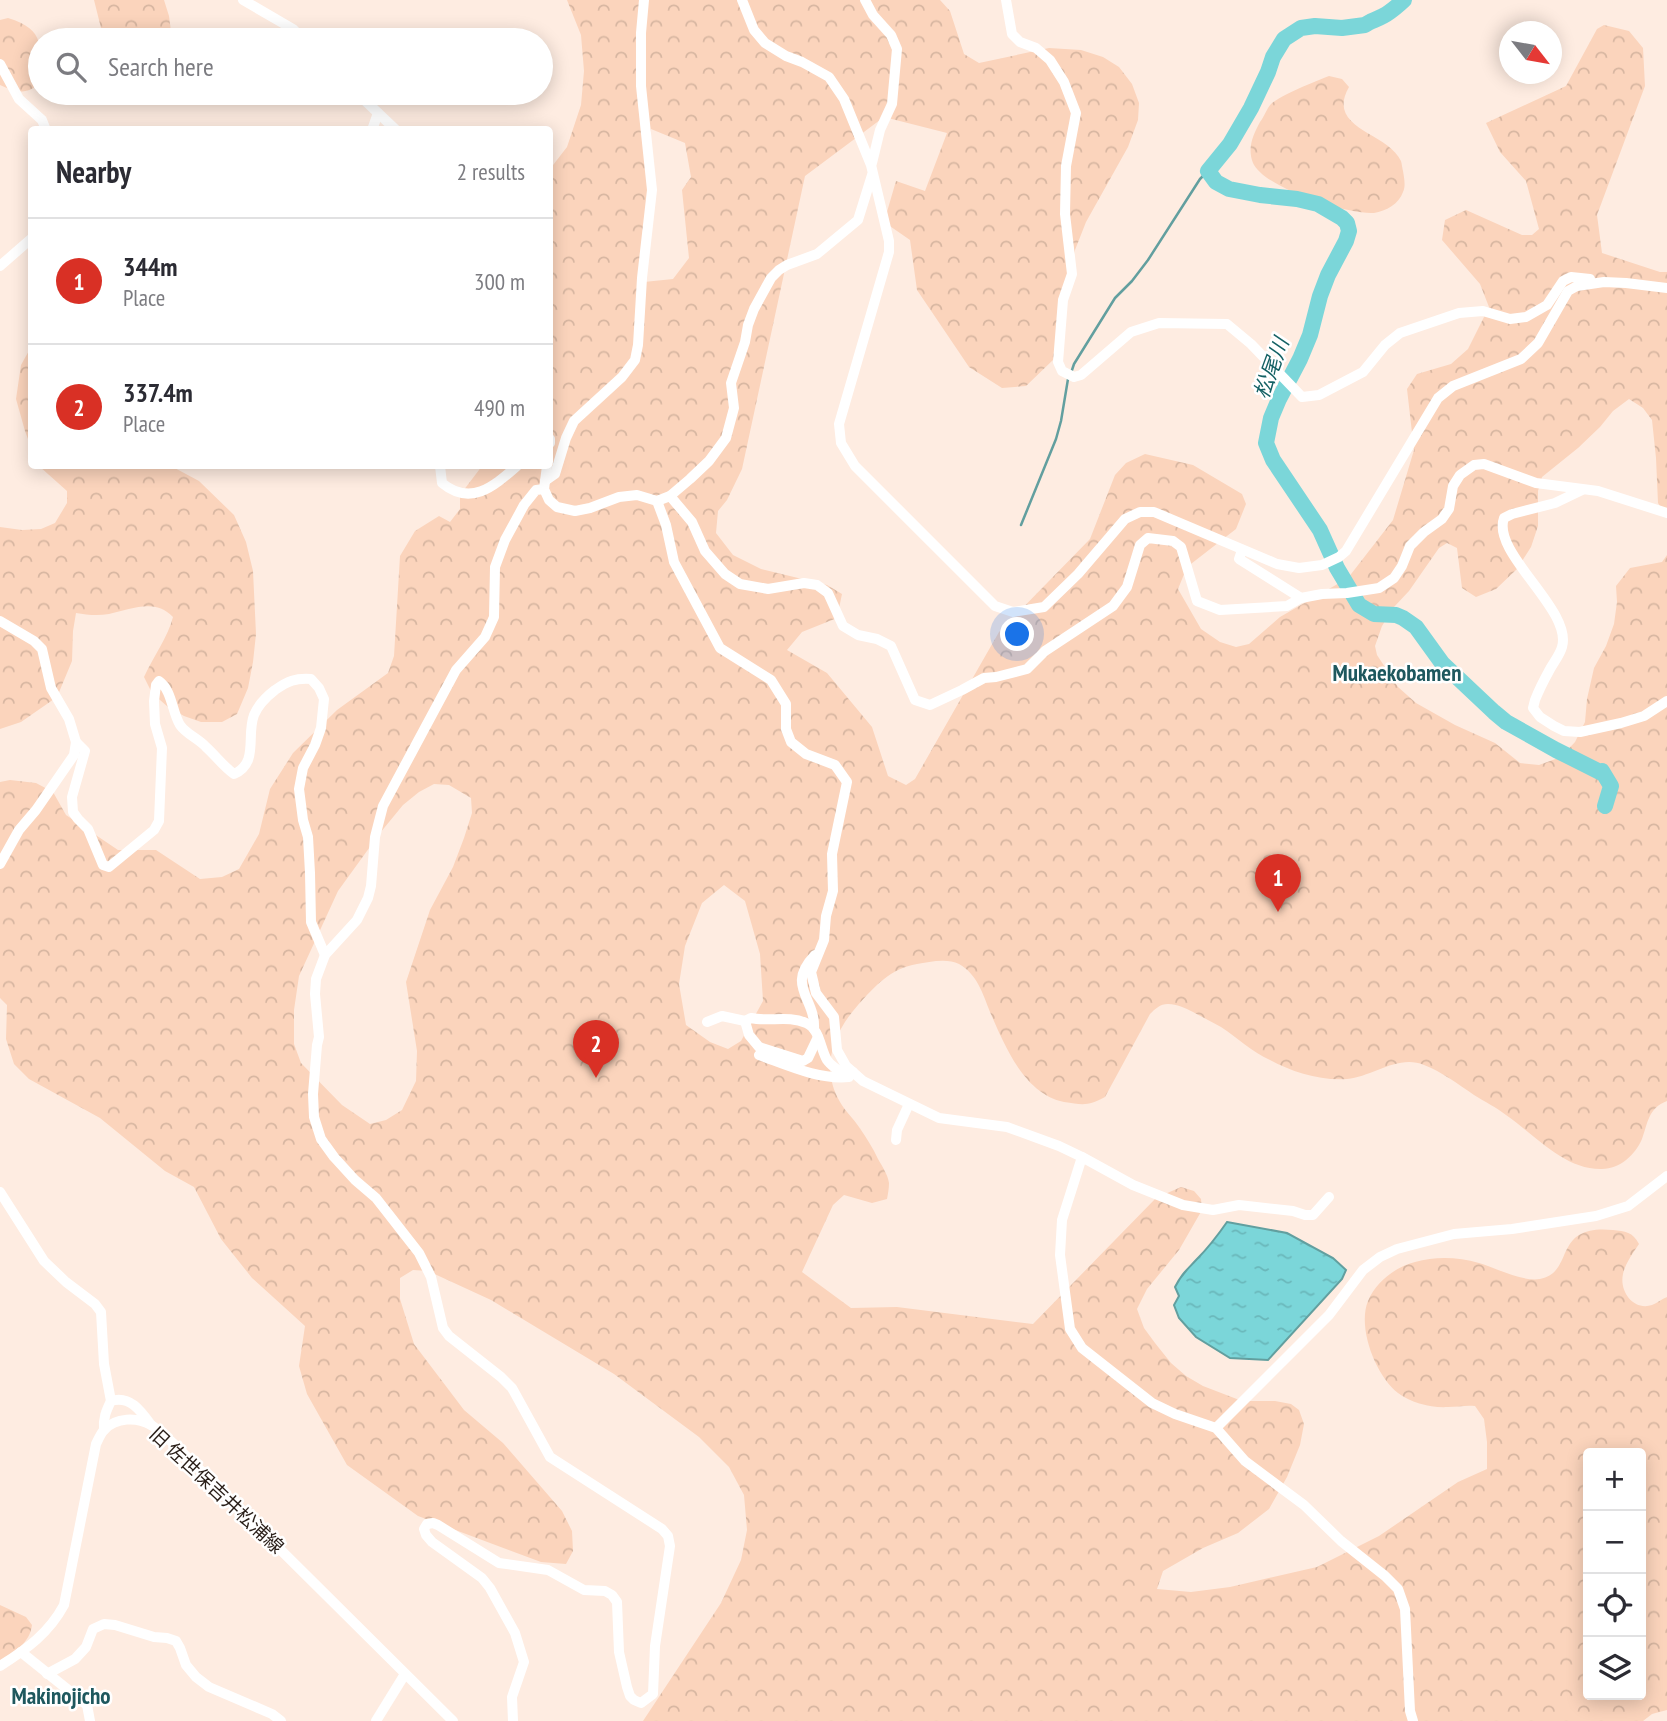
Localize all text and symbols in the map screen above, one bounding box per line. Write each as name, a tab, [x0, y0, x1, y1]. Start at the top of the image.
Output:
north arrow	[1499, 21, 1562, 84]
search box	[28, 28, 553, 105]
icon: search	[52, 48, 90, 86]
text: Search here	[108, 50, 214, 83]
text: Nearby	[56, 152, 131, 191]
text: 2 results	[457, 157, 525, 186]
text: 344m	[123, 250, 178, 283]
text: 1	[74, 267, 85, 296]
text: 300 m	[474, 267, 525, 296]
text: Place	[123, 283, 165, 312]
water label: 松尾川	[1248, 332, 1295, 402]
text: 337.4m	[123, 376, 193, 409]
text: 2	[74, 393, 85, 422]
text: 490 m	[474, 393, 525, 422]
text: Place	[123, 409, 165, 438]
your location	[1000, 617, 1034, 651]
district label: Mukaekobamen	[1333, 658, 1461, 687]
pin: 1	[1255, 854, 1301, 912]
pin: 2	[573, 1020, 619, 1078]
street label: 旧 佐世保吉井松浦線	[145, 1422, 289, 1558]
map controls	[1583, 1448, 1646, 1700]
button: +	[1583, 1448, 1646, 1511]
button: −	[1583, 1511, 1646, 1574]
button: locate	[1583, 1574, 1646, 1637]
button: layers	[1583, 1637, 1646, 1700]
district label: Makinojicho	[12, 1681, 110, 1710]

